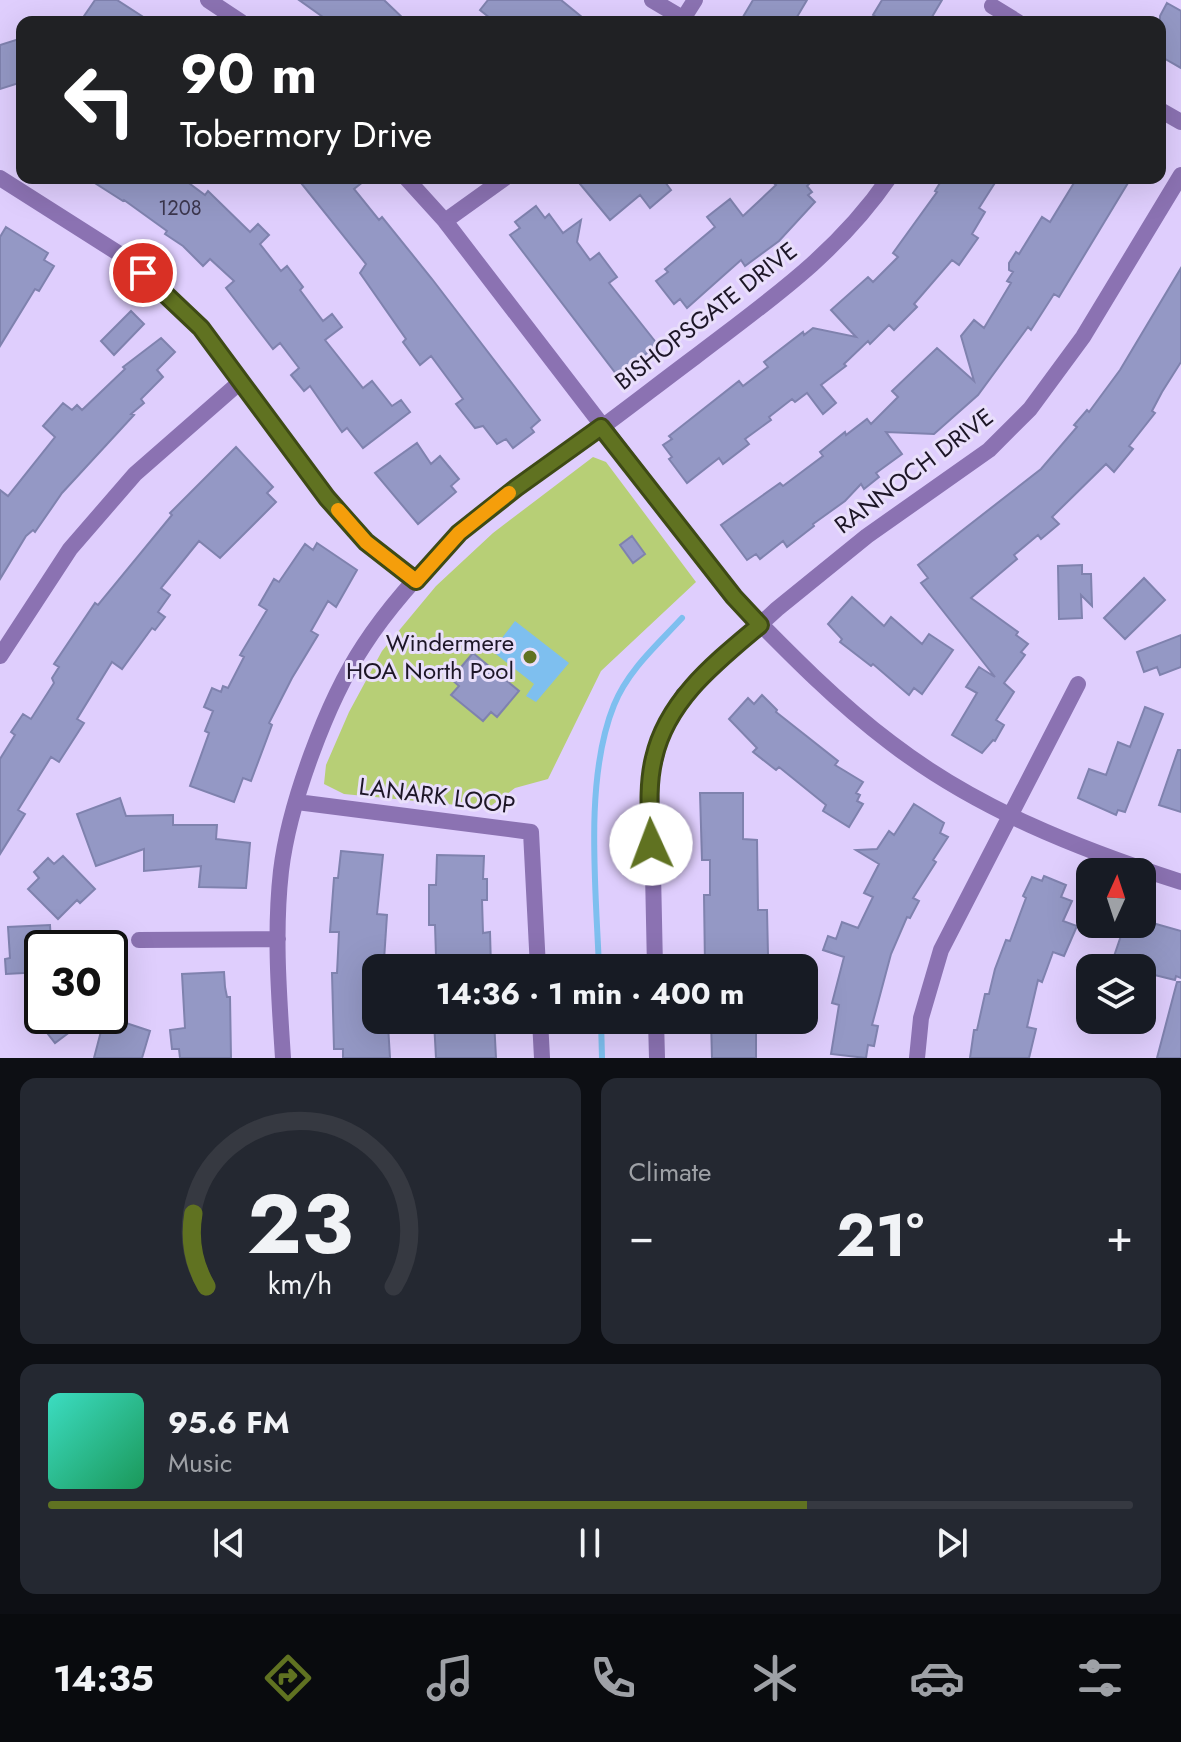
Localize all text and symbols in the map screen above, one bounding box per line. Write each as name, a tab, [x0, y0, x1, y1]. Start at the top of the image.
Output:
text: 90 m	[180, 33, 317, 114]
icon: left	[48, 48, 152, 152]
text: Tobermory Drive	[180, 108, 432, 160]
house number: 1208	[158, 194, 202, 223]
street label: BISHOPSGATE DRIVE	[607, 233, 804, 398]
pin	[109, 239, 177, 307]
icon: arrive	[121, 251, 165, 295]
street label: RANNOCH DRIVE	[827, 399, 1000, 542]
place label: Windermere HOA North Pool	[346, 625, 514, 688]
marker: Windermere HOA North Pool	[521, 648, 539, 666]
street label: LANARK LOOP	[357, 769, 517, 822]
position arrow	[609, 802, 693, 886]
north arrow	[1076, 858, 1156, 938]
map controls	[1076, 858, 1156, 1034]
speed limit sign: 30	[24, 930, 128, 1034]
button: layers	[1076, 954, 1156, 1034]
text: 14:36 · 1 min · 400 m	[436, 972, 744, 1015]
text: Climate	[629, 1153, 711, 1191]
text: 23	[247, 1164, 353, 1284]
text: 21°	[836, 1192, 924, 1279]
text: −	[629, 1204, 654, 1268]
text: +	[1106, 1204, 1133, 1268]
text: km/h	[268, 1263, 333, 1305]
text: 95.6 FM	[168, 1401, 289, 1444]
text: Music	[168, 1444, 232, 1482]
icon: previous	[207, 1521, 251, 1565]
icon: pause	[568, 1521, 612, 1565]
icon: next	[930, 1521, 974, 1565]
icon: directions	[260, 1650, 316, 1706]
icon: music	[422, 1650, 478, 1706]
icon: phone	[585, 1650, 641, 1706]
icon: climate	[747, 1650, 803, 1706]
icon: car	[909, 1650, 965, 1706]
icon: filters	[1072, 1650, 1128, 1706]
text: 14:35	[53, 1652, 154, 1704]

